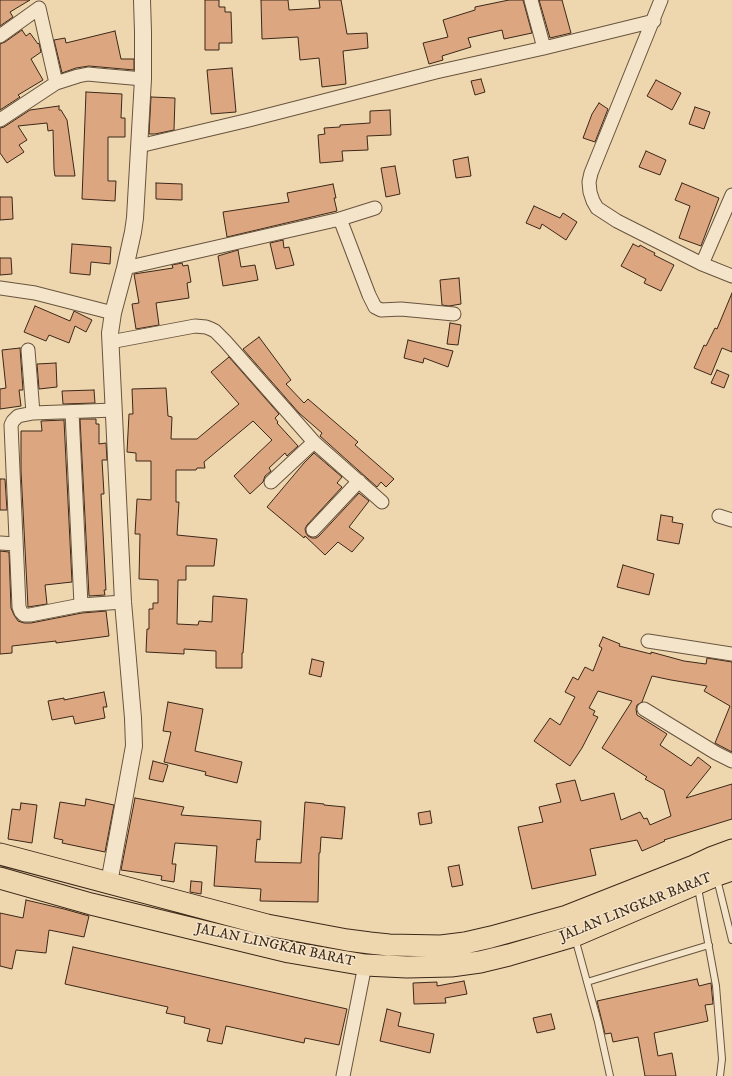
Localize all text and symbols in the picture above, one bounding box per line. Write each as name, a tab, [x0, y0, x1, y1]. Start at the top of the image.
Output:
street label: JALAN LINGKAR BARAT	[558, 870, 714, 946]
street label: JALAN LINGKAR BARAT	[194, 921, 356, 971]

